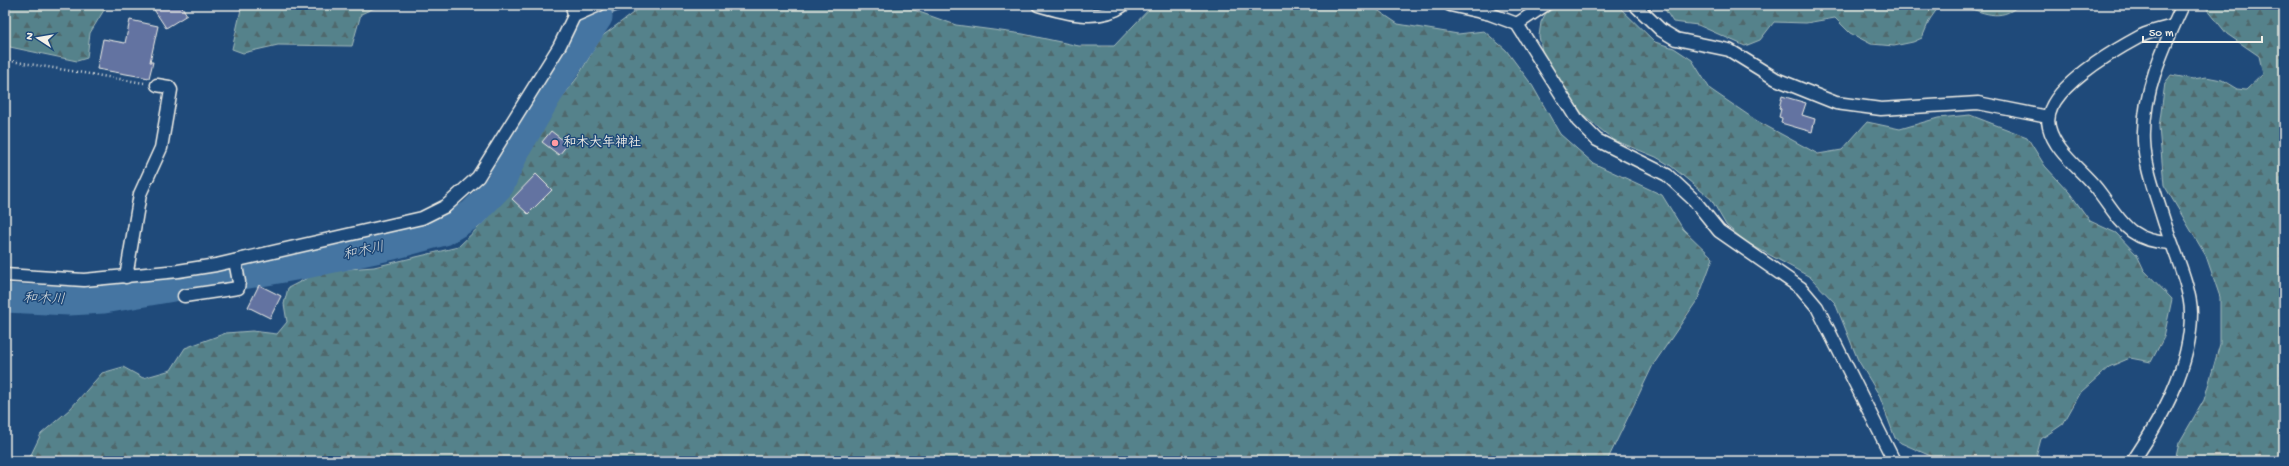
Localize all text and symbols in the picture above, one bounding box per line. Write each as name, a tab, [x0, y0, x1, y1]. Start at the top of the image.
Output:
north arrow	[18, 18, 58, 58]
scale bar	[2143, 18, 2262, 44]
text: 50 m	[2149, 27, 2174, 41]
text: N	[24, 32, 37, 41]
place label: 和木大年神社	[563, 135, 641, 151]
marker: 和木大年神社	[550, 138, 560, 148]
water label: 和木川	[341, 238, 386, 265]
water label: 和木川	[23, 290, 65, 309]

